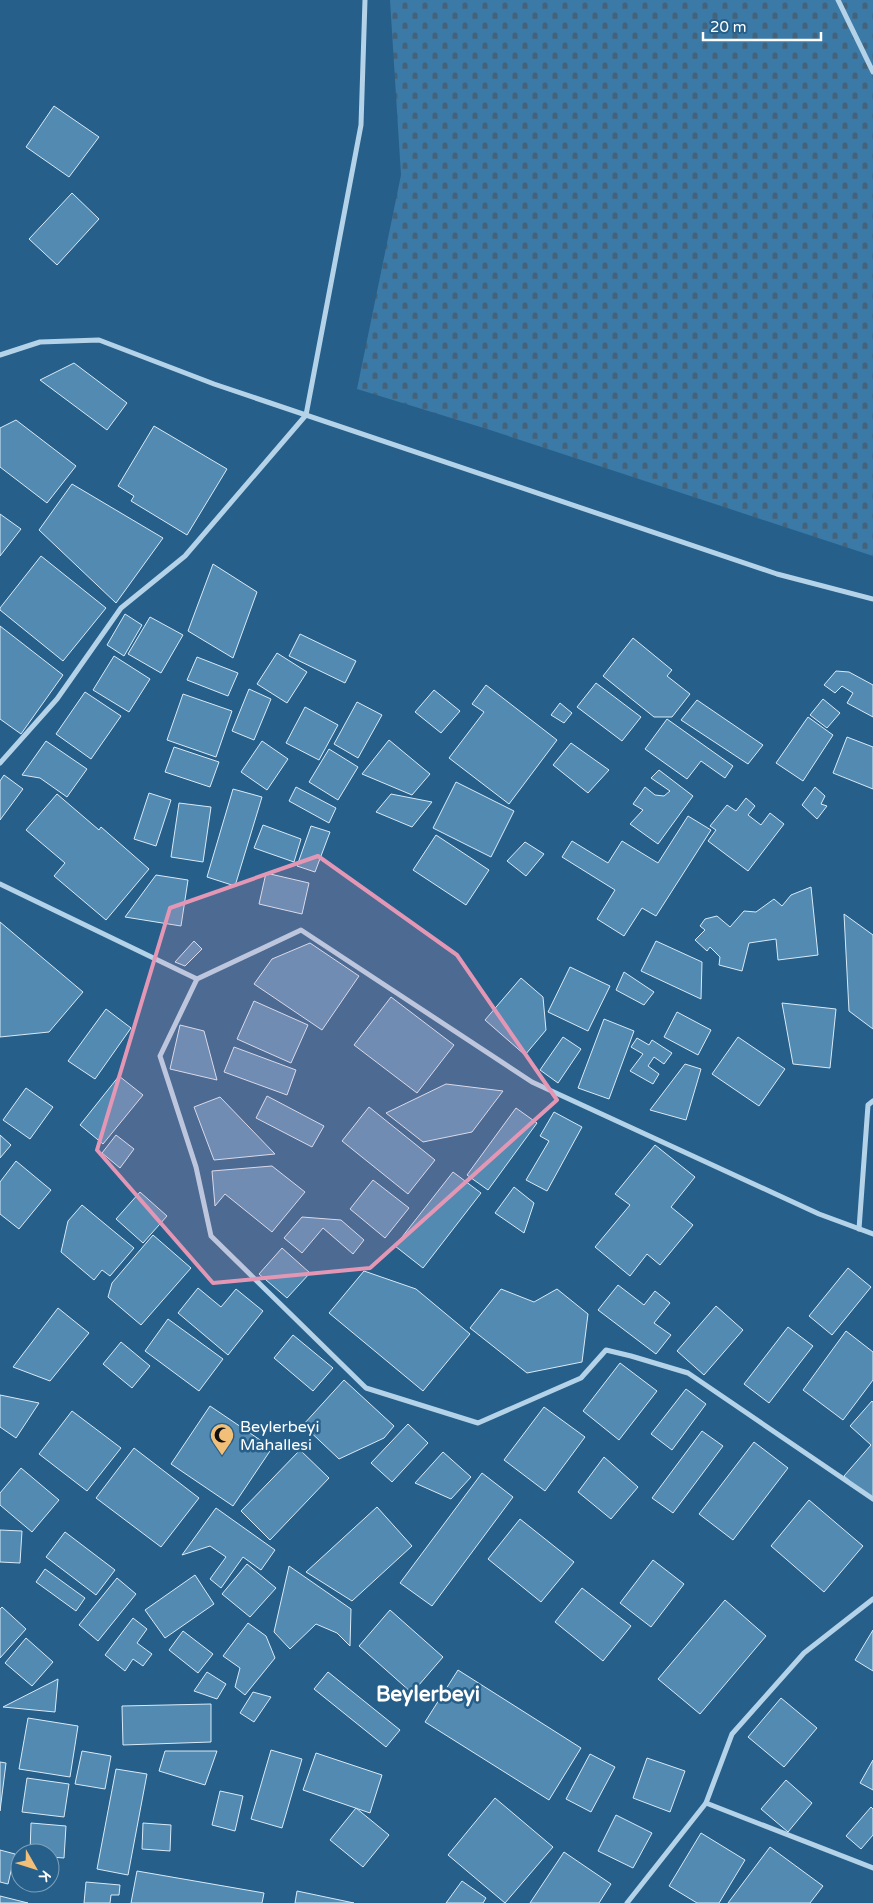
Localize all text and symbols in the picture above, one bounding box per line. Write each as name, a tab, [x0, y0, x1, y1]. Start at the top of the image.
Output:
scale bar	[703, 10, 820, 42]
text: 20 m	[710, 18, 747, 36]
place label: Beylerbeyi Mahallesi	[240, 1417, 319, 1455]
mosque icon: Beylerbeyi Mahallesi	[209, 1422, 235, 1456]
district label: Beylerbeyi	[376, 1682, 480, 1707]
north arrow	[10, 1843, 60, 1893]
text: K	[35, 1867, 54, 1885]

